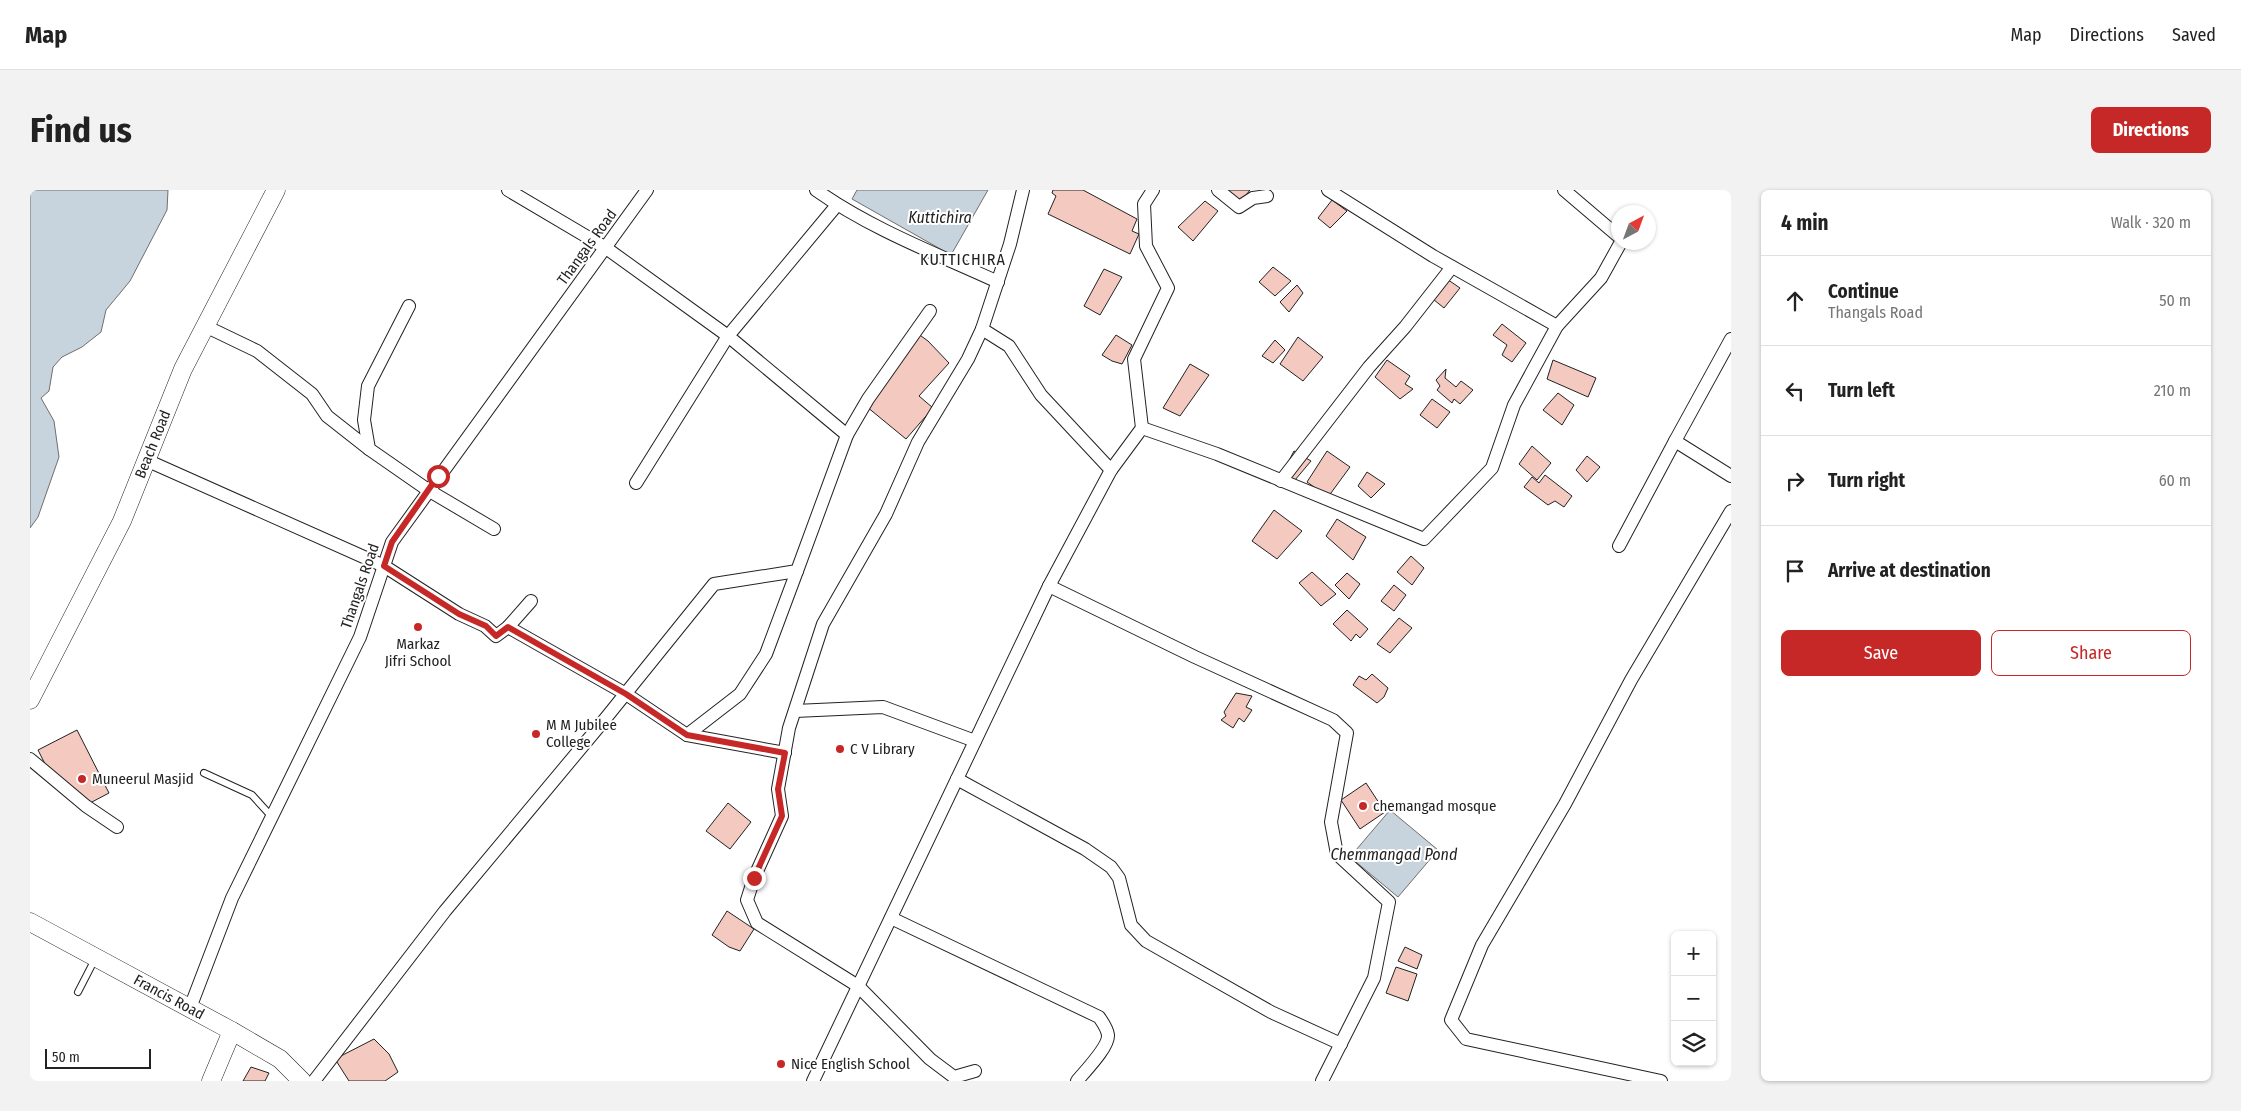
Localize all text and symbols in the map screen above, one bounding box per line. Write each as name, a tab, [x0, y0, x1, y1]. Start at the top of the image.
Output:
text: Map	[25, 21, 67, 49]
text: Map	[2010, 24, 2042, 46]
text: Directions	[2070, 24, 2144, 46]
text: Saved	[2172, 24, 2216, 46]
button: Directions	[2091, 107, 2211, 153]
text: Find us	[30, 109, 132, 151]
north arrow	[1611, 205, 1656, 250]
street label: Thangals Road	[554, 206, 620, 288]
water label: Kuttichira	[908, 208, 972, 227]
text: 4 min	[1781, 210, 1829, 236]
text: Walk · 320 m	[2111, 213, 2191, 232]
district label: KUTTICHIRA	[920, 250, 1006, 269]
text: Continue	[1828, 280, 1899, 303]
icon: ahead	[1781, 287, 1809, 315]
text: 50 m	[2159, 291, 2191, 310]
text: Thangals Road	[1828, 303, 1923, 322]
icon: left	[1781, 377, 1809, 405]
text: Turn left	[1828, 379, 1895, 402]
text: 210 m	[2154, 381, 2191, 400]
street label: Beach Road	[131, 408, 175, 481]
route start	[427, 465, 450, 488]
icon: right	[1781, 467, 1809, 495]
text: Turn right	[1828, 469, 1905, 492]
text: 60 m	[2159, 471, 2191, 490]
street label: Thangals Road	[337, 541, 383, 631]
icon: arrive	[1781, 557, 1809, 585]
text: Arrive at destination	[1828, 559, 1991, 582]
marker: Markaz Jifri School	[412, 621, 424, 633]
button: Save	[1781, 630, 1981, 676]
button: Share	[1991, 630, 2191, 676]
place label: Markaz Jifri School	[385, 635, 451, 670]
place label: M M Jubilee College	[546, 716, 617, 751]
marker: M M Jubilee College	[530, 728, 542, 740]
place label: C V Library	[850, 740, 915, 758]
marker: C V Library	[834, 743, 846, 755]
place label: Muneerul Masjid	[92, 770, 194, 788]
marker: Muneerul Masjid	[76, 773, 88, 785]
place label: chemangad mosque	[1373, 797, 1496, 815]
marker: chemangad mosque	[1357, 800, 1369, 812]
water label: Chemmangad Pond	[1331, 845, 1458, 864]
route end	[743, 867, 766, 890]
map controls	[1671, 931, 1716, 1066]
button: +	[1671, 931, 1716, 976]
street label: Francis Road	[131, 971, 207, 1023]
button: −	[1671, 976, 1716, 1021]
button: layers	[1671, 1021, 1716, 1066]
scale bar	[45, 1046, 151, 1069]
text: 50 m	[52, 1049, 80, 1066]
place label: Nice English School	[791, 1055, 910, 1073]
marker: Nice English School	[775, 1058, 787, 1070]

